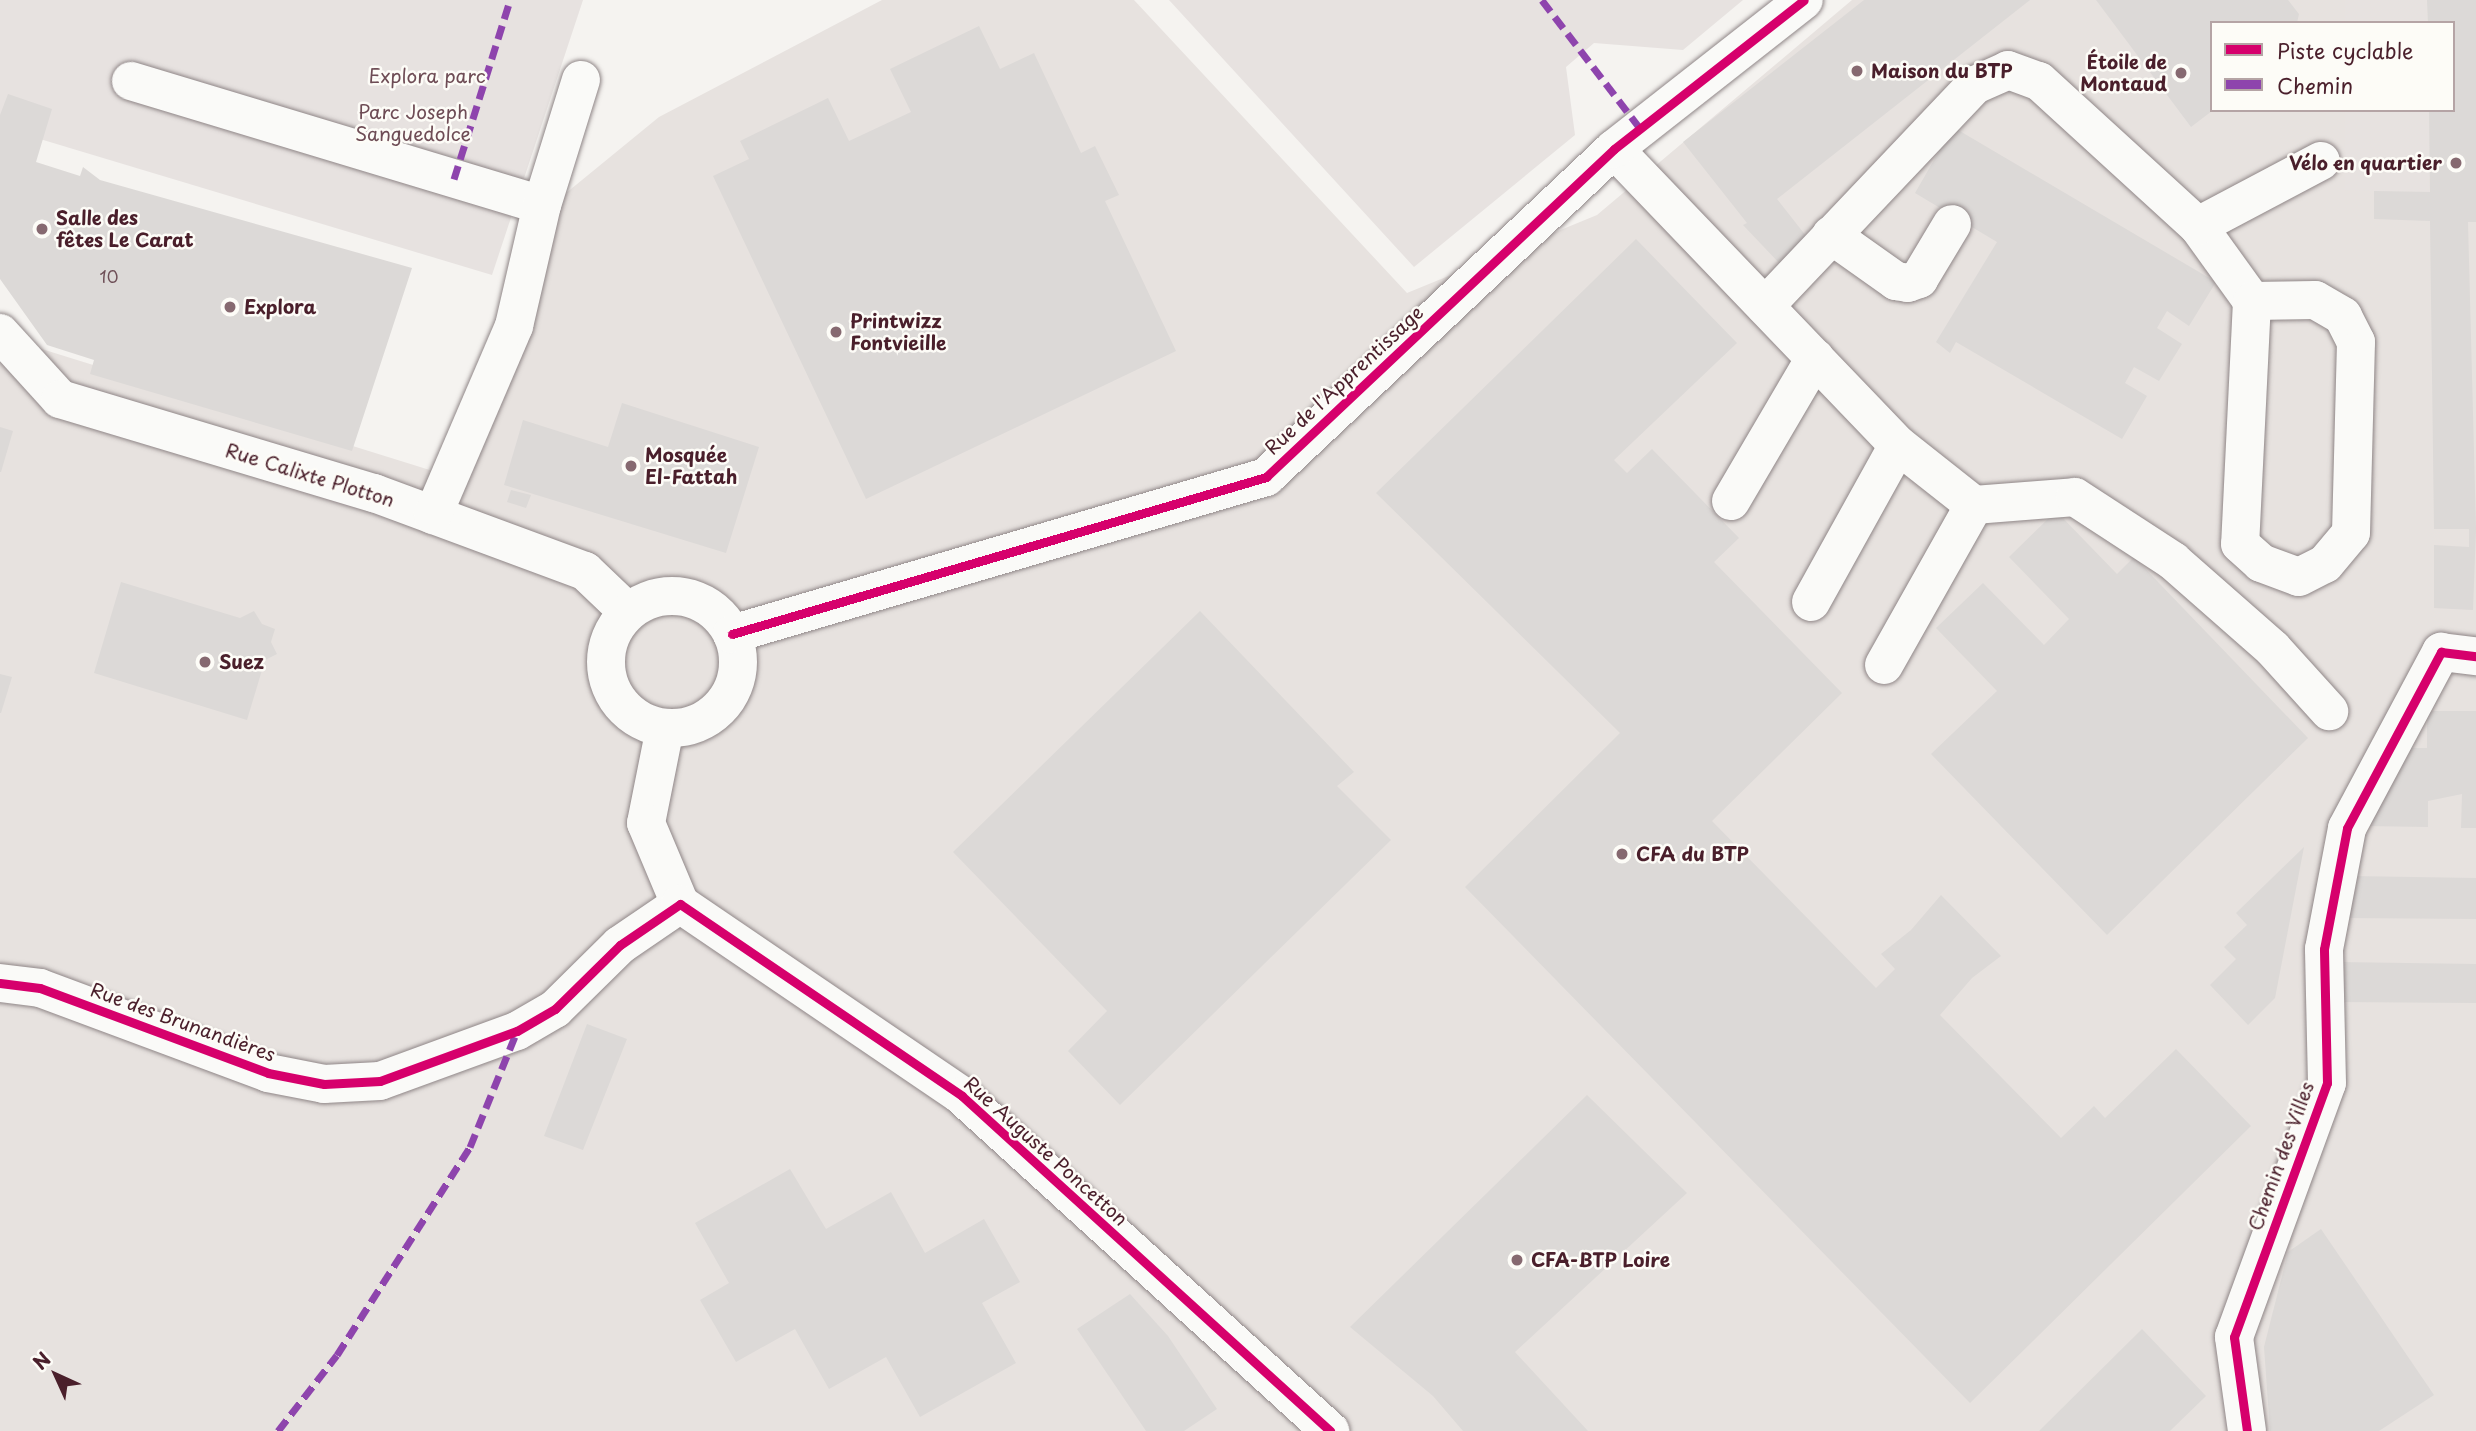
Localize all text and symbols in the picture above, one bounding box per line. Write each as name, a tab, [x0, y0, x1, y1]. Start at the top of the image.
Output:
legend	[2210, 21, 2455, 112]
text: Piste cyclable	[2277, 34, 2413, 66]
place label: Étoile de Montaud	[2080, 51, 2167, 95]
place label: Maison du BTP	[1871, 60, 2012, 82]
marker: Maison du BTP	[1849, 63, 1865, 79]
park label: Explora parc	[369, 65, 485, 87]
marker: Étoile de Montaud	[2173, 65, 2189, 81]
text: Chemin	[2277, 69, 2353, 101]
park label: Parc Joseph Sanguedolce	[355, 101, 471, 145]
place label: Vélo en quartier	[2287, 152, 2442, 174]
marker: Vélo en quartier	[2448, 155, 2464, 171]
place label: Salle des fêtes Le Carat	[56, 207, 195, 251]
marker: Salle des fêtes Le Carat	[34, 221, 50, 237]
house number: 10	[100, 266, 118, 286]
place label: Explora	[244, 296, 316, 318]
marker: Explora	[222, 299, 238, 315]
street label: Rue de l'Apprentissage	[1259, 300, 1429, 460]
place label: Printwizz Fontvieille	[850, 310, 946, 354]
marker: Printwizz Fontvieille	[828, 324, 844, 340]
street label: Rue Calixte Plotton	[222, 438, 398, 512]
place label: Mosquée El-Fattah	[645, 444, 737, 488]
marker: Mosquée El-Fattah	[623, 458, 639, 474]
place label: Suez	[219, 651, 264, 673]
marker: Suez	[197, 654, 213, 670]
place label: CFA du BTP	[1636, 843, 1748, 865]
marker: CFA du BTP	[1614, 846, 1630, 862]
street label: Rue des Brunandières	[85, 977, 281, 1067]
street label: Rue Auguste Poncetton	[960, 1072, 1132, 1230]
street label: Chemin des Villes	[2243, 1078, 2319, 1234]
place label: CFA-BTP Loire	[1531, 1249, 1669, 1271]
marker: CFA-BTP Loire	[1509, 1252, 1525, 1268]
north arrow	[21, 1340, 91, 1410]
text: N	[26, 1345, 56, 1375]

